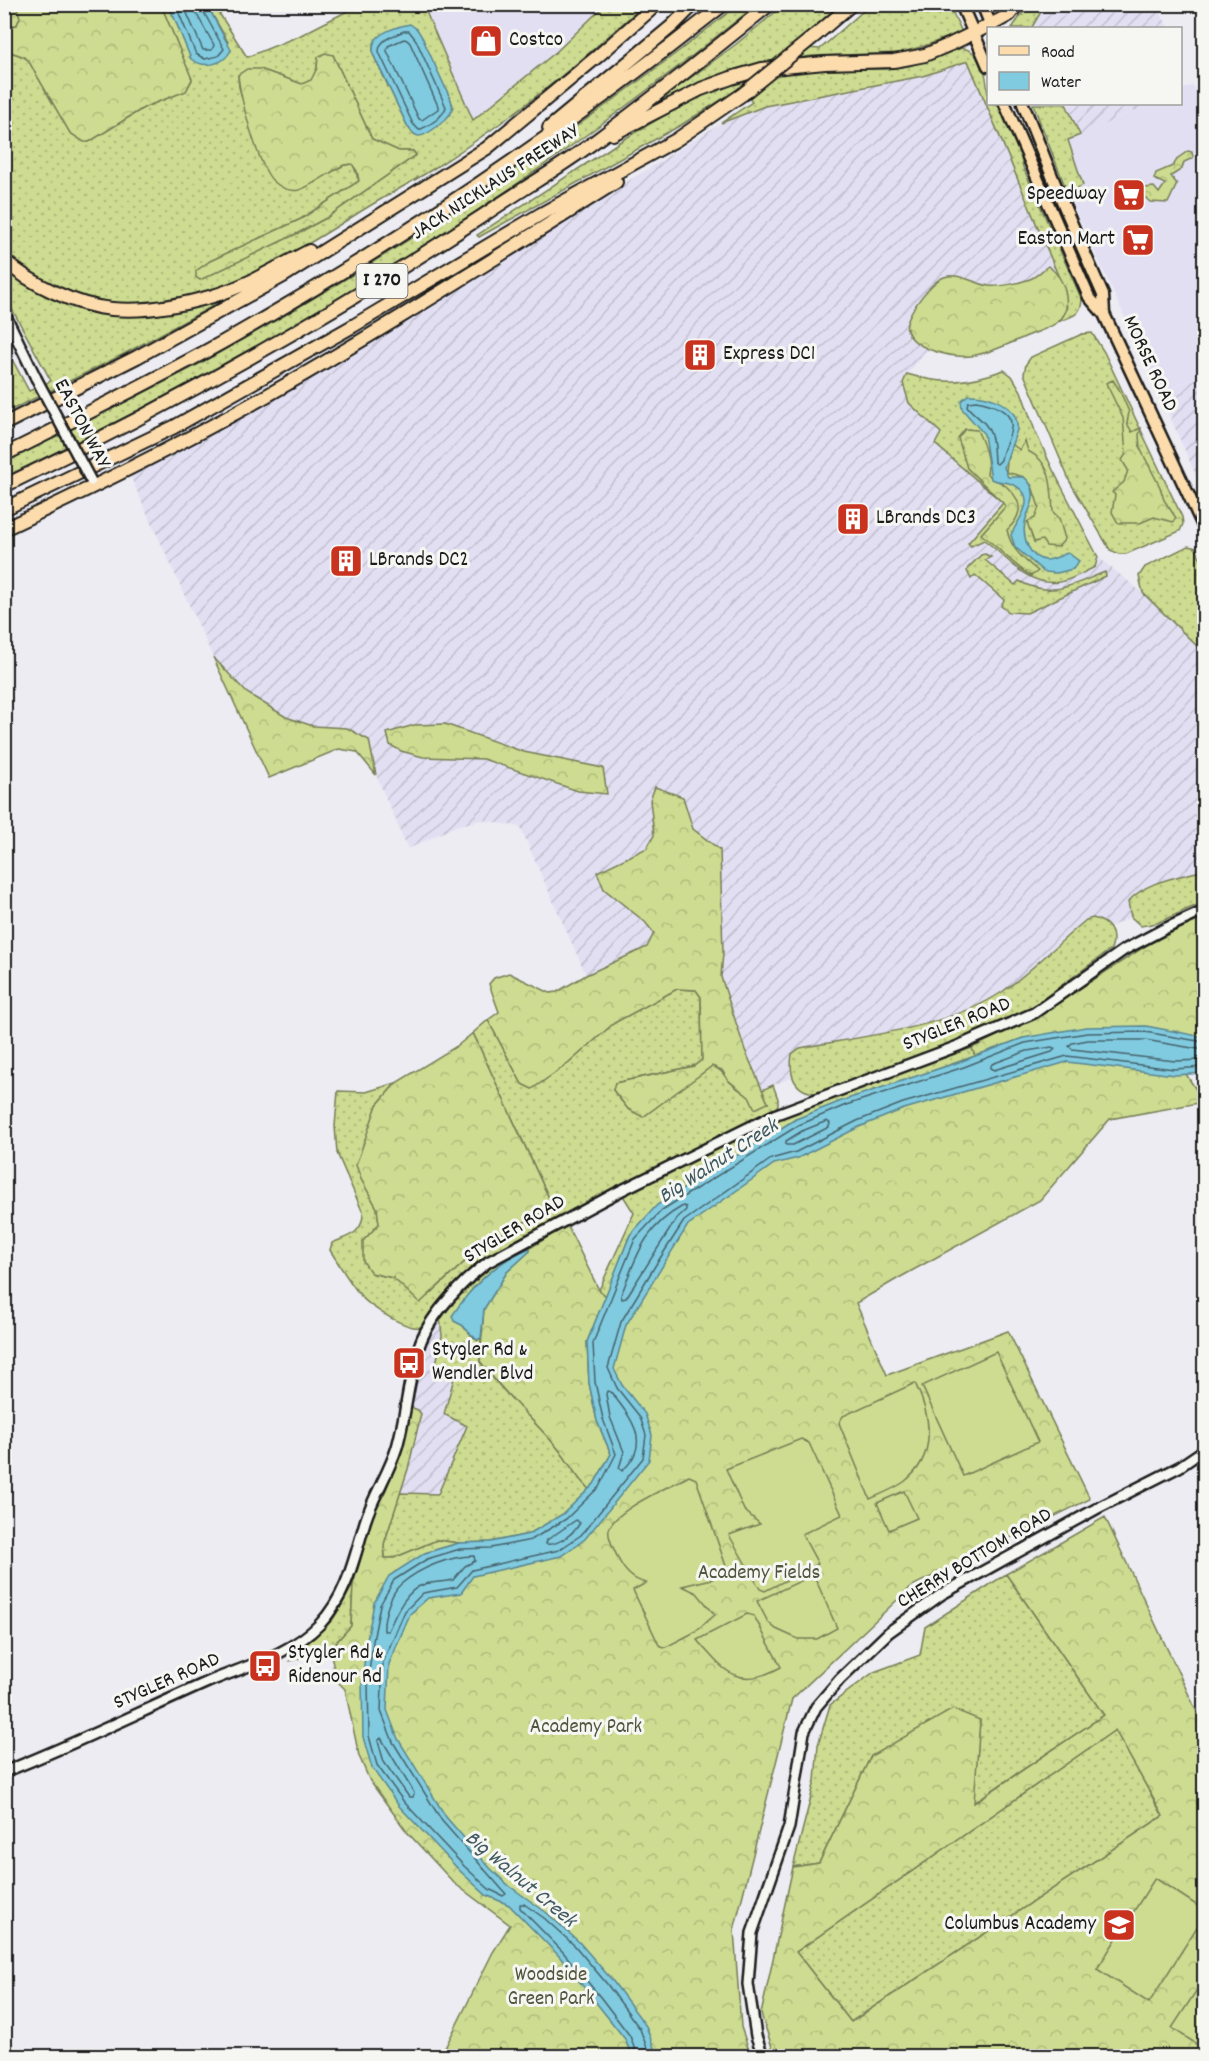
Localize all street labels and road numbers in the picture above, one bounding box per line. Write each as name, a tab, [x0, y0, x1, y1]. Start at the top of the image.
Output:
street label: JACK NICKLAUS FREEWAY	[406, 117, 587, 249]
road number: I 270	[356, 264, 407, 298]
street label: MORSE ROAD	[1114, 311, 1184, 417]
street label: EASTON WAY	[45, 374, 118, 475]
street label: STYGLER ROAD	[899, 990, 1015, 1060]
street label: STYGLER ROAD	[459, 1188, 572, 1272]
street label: CHERRY BOTTOM ROAD	[892, 1501, 1058, 1617]
street label: STYGLER ROAD	[109, 1645, 225, 1719]

